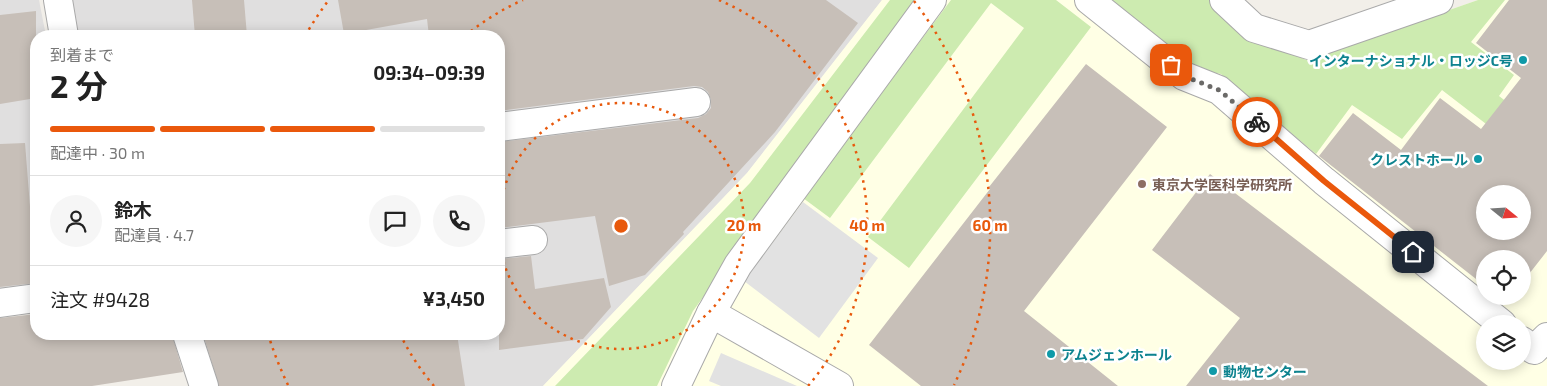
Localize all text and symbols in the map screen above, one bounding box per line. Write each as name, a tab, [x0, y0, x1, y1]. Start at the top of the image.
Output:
pin	[1150, 44, 1192, 86]
text: 到着まで	[50, 45, 114, 64]
icon: bag	[1157, 51, 1185, 79]
place label: インターナショナル・ロッジC号	[1309, 52, 1513, 69]
marker: インターナショナル・ロッジC号	[1517, 54, 1529, 66]
text: 09:34–09:39	[373, 61, 485, 84]
text: 2 分	[50, 66, 108, 104]
courier	[1232, 97, 1282, 147]
icon: bike	[1243, 108, 1271, 136]
text: 配達中 · 30 m	[50, 143, 145, 162]
place label: クレストホール	[1370, 151, 1468, 168]
marker: クレストホール	[1472, 153, 1484, 165]
place label: 東京大学医科学研究所	[1152, 176, 1292, 193]
marker: 東京大学医科学研究所	[1136, 178, 1148, 190]
north arrow	[1476, 185, 1531, 240]
map controls	[1476, 185, 1531, 370]
button: person	[50, 195, 102, 247]
button: chat	[369, 195, 421, 247]
button: phone	[433, 195, 485, 247]
text: 鈴木	[114, 198, 152, 221]
text: 20 m	[727, 216, 761, 234]
text: 40 m	[849, 216, 885, 234]
text: 60 m	[973, 216, 1007, 234]
centre of rings	[612, 217, 630, 235]
text: 配達員 · 4.7	[114, 225, 194, 244]
pin	[1392, 231, 1434, 273]
icon: home	[1399, 238, 1427, 266]
button: locate	[1476, 250, 1531, 305]
text: ¥3,450	[423, 287, 485, 310]
text: 注文 #9428	[50, 288, 150, 311]
button: layers	[1476, 315, 1531, 370]
place label: アムジェンホール	[1061, 346, 1172, 363]
marker: アムジェンホール	[1045, 348, 1057, 360]
place label: 動物センター	[1223, 363, 1307, 380]
marker: 動物センター	[1207, 365, 1219, 377]

